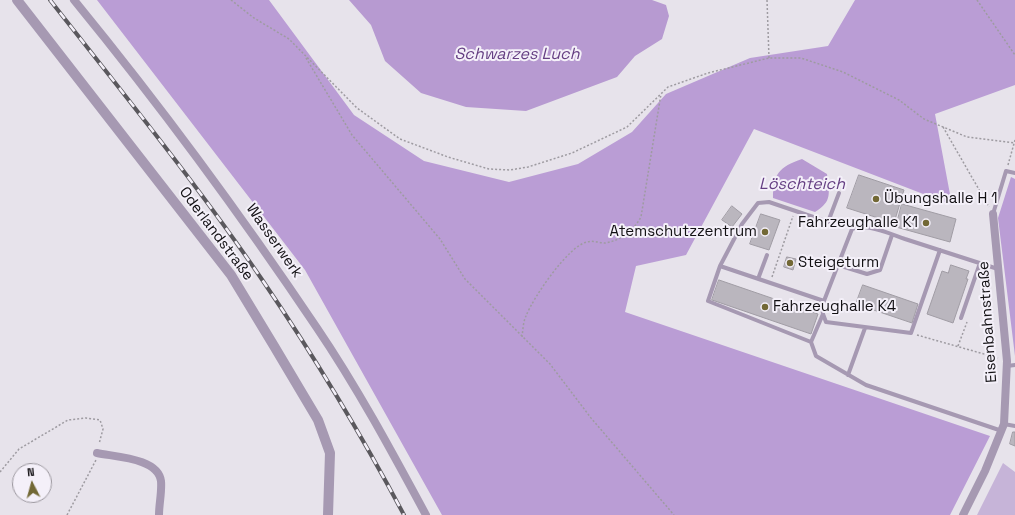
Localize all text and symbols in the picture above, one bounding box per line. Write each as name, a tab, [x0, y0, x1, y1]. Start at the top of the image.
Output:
water label: Schwarzes Luch	[455, 45, 579, 65]
water label: Löschteich	[759, 175, 845, 195]
street label: Oderlandstraße	[175, 184, 257, 284]
place label: Übungshalle H 1	[884, 190, 997, 208]
marker: Übungshalle H 1	[871, 194, 881, 204]
street label: Wasserwerk	[242, 200, 306, 282]
place label: Fahrzeughalle K1	[798, 214, 918, 232]
marker: Fahrzeughalle K1	[921, 218, 931, 228]
place label: Atemschutzzentrum	[610, 223, 757, 241]
marker: Atemschutzzentrum	[760, 227, 770, 237]
place label: Steigeturm	[798, 254, 879, 272]
marker: Steigeturm	[785, 258, 795, 268]
street label: Eisenbahnstraße	[975, 261, 1001, 383]
place label: Fahrzeughalle K4	[773, 298, 896, 316]
marker: Fahrzeughalle K4	[760, 302, 770, 312]
north arrow	[12, 463, 52, 503]
text: N	[26, 465, 35, 479]

